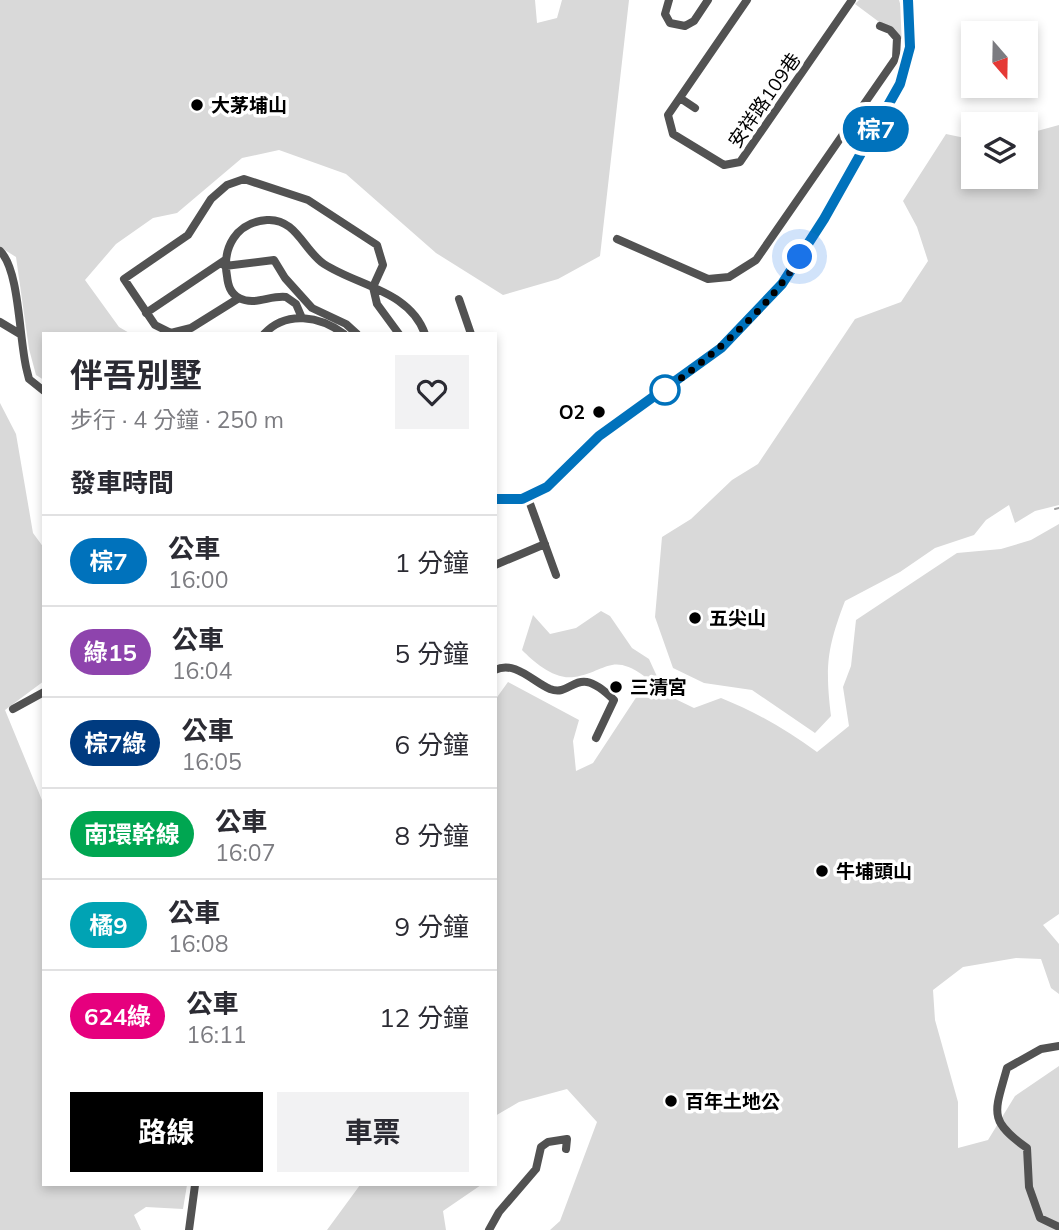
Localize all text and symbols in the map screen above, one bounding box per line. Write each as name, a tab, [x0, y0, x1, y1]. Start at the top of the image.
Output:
north arrow	[961, 21, 1038, 98]
map controls	[961, 21, 1038, 189]
street label: 安祥路109巷	[723, 48, 805, 152]
place label: 大茅埔山	[211, 93, 287, 117]
marker: 大茅埔山	[189, 97, 205, 113]
line badge: 棕7	[844, 106, 908, 152]
button: layers	[961, 112, 1038, 189]
text: 棕7	[857, 114, 895, 144]
your location	[782, 239, 817, 274]
text: 伴吾別墅	[70, 354, 202, 395]
button: heart	[395, 355, 469, 429]
unlabelled marker	[650, 375, 680, 405]
place label: O2	[559, 400, 585, 424]
marker: O2	[591, 404, 607, 420]
text: 步行 · 4 分鐘 · 250 m	[70, 405, 284, 434]
text: 發車時間	[70, 466, 174, 499]
text: 公車	[168, 532, 220, 565]
text: 棕7	[89, 546, 128, 576]
text: 1 分鐘	[395, 546, 469, 579]
text: 16:00	[168, 565, 228, 594]
place label: 五尖山	[709, 606, 766, 630]
marker: 五尖山	[687, 610, 703, 626]
text: 公車	[172, 623, 224, 656]
text: 綠15	[84, 637, 137, 667]
text: 5 分鐘	[395, 637, 469, 670]
text: 16:04	[172, 656, 232, 685]
place label: 三清宮	[630, 675, 687, 699]
marker: 三清宮	[608, 679, 624, 695]
text: 公車	[181, 714, 233, 747]
text: 棕7綠	[84, 728, 146, 758]
text: 6 分鐘	[395, 728, 469, 761]
text: 16:05	[181, 747, 242, 776]
text: 公車	[215, 805, 267, 838]
text: 南環幹線	[84, 819, 180, 849]
text: 8 分鐘	[395, 819, 469, 852]
text: 16:07	[215, 838, 275, 867]
place label: 牛埔頭山	[836, 859, 912, 883]
marker: 牛埔頭山	[814, 863, 830, 879]
text: 公車	[168, 896, 220, 929]
text: 橘9	[89, 910, 128, 940]
text: 9 分鐘	[395, 910, 469, 943]
text: 16:08	[168, 929, 228, 958]
text: 公車	[186, 987, 238, 1020]
text: 624綠	[84, 1001, 151, 1031]
text: 12 分鐘	[379, 1001, 469, 1034]
text: 16:11	[186, 1020, 247, 1049]
place label: 百年土地公	[685, 1089, 780, 1113]
button: 路線	[70, 1092, 263, 1172]
button: 車票	[277, 1092, 469, 1172]
marker: 百年土地公	[663, 1093, 679, 1109]

